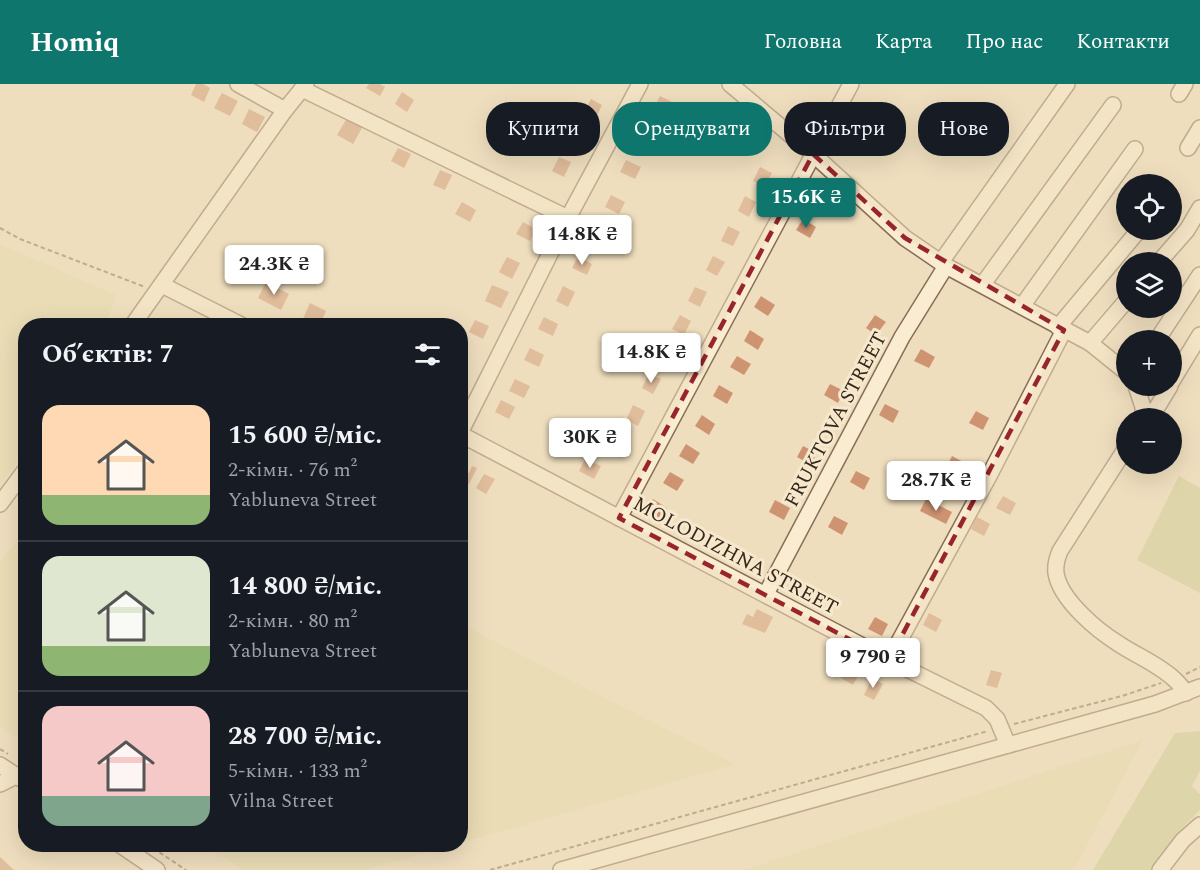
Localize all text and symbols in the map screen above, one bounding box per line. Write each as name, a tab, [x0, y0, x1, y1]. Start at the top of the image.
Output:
text: Homiq	[30, 21, 119, 64]
text: Головна	[764, 26, 842, 58]
text: Карта	[875, 26, 933, 58]
text: Про нас	[966, 26, 1043, 58]
text: Контакти	[1076, 26, 1170, 58]
chip: Купити	[486, 102, 600, 156]
chip: Орендувати	[612, 102, 772, 156]
chip: Фільтри	[784, 102, 906, 156]
chip: Нове	[918, 102, 1009, 156]
map controls	[1116, 174, 1182, 474]
button: locate	[1116, 174, 1182, 240]
pin: 15.6K ₴	[751, 178, 861, 229]
text: 15.6K ₴	[771, 182, 841, 212]
pin: 14.8K ₴	[527, 215, 637, 266]
text: 14.8K ₴	[547, 219, 617, 249]
pin: 24.3K ₴	[219, 245, 329, 296]
text: 24.3K ₴	[239, 249, 309, 279]
button: layers	[1116, 252, 1182, 318]
street label: FRUKTOVA STREET	[777, 327, 895, 512]
button: +	[1116, 330, 1182, 396]
pin: 14.8K ₴	[596, 333, 706, 384]
text: Об’єктів: 7	[42, 334, 174, 374]
text: 14.8K ₴	[616, 337, 686, 367]
icon: filters	[411, 338, 444, 371]
button: −	[1116, 408, 1182, 474]
text: 15 600 ₴/міс.	[228, 415, 382, 455]
pin: 30K ₴	[548, 418, 632, 469]
text: 30K ₴	[563, 422, 617, 452]
icon: home	[90, 429, 162, 501]
text: 2-кімн. · 76 m²	[228, 455, 357, 485]
pin: 28.7K ₴	[881, 461, 991, 512]
text: 28.7K ₴	[901, 465, 971, 495]
text: Yabluneva Street	[228, 485, 377, 515]
street label: MOLODIZHNA STREET	[628, 489, 844, 623]
text: 14 800 ₴/міс.	[228, 566, 382, 606]
icon: home	[90, 580, 162, 652]
text: 2-кімн. · 80 m²	[228, 606, 357, 636]
text: Yabluneva Street	[228, 636, 377, 666]
pin: 9 790 ₴	[818, 638, 928, 689]
text: 9 790 ₴	[840, 642, 906, 672]
text: 28 700 ₴/міс.	[228, 716, 382, 756]
icon: home	[90, 730, 162, 802]
text: 5-кімн. · 133 m²	[228, 756, 367, 786]
text: Vilna Street	[228, 786, 334, 816]

